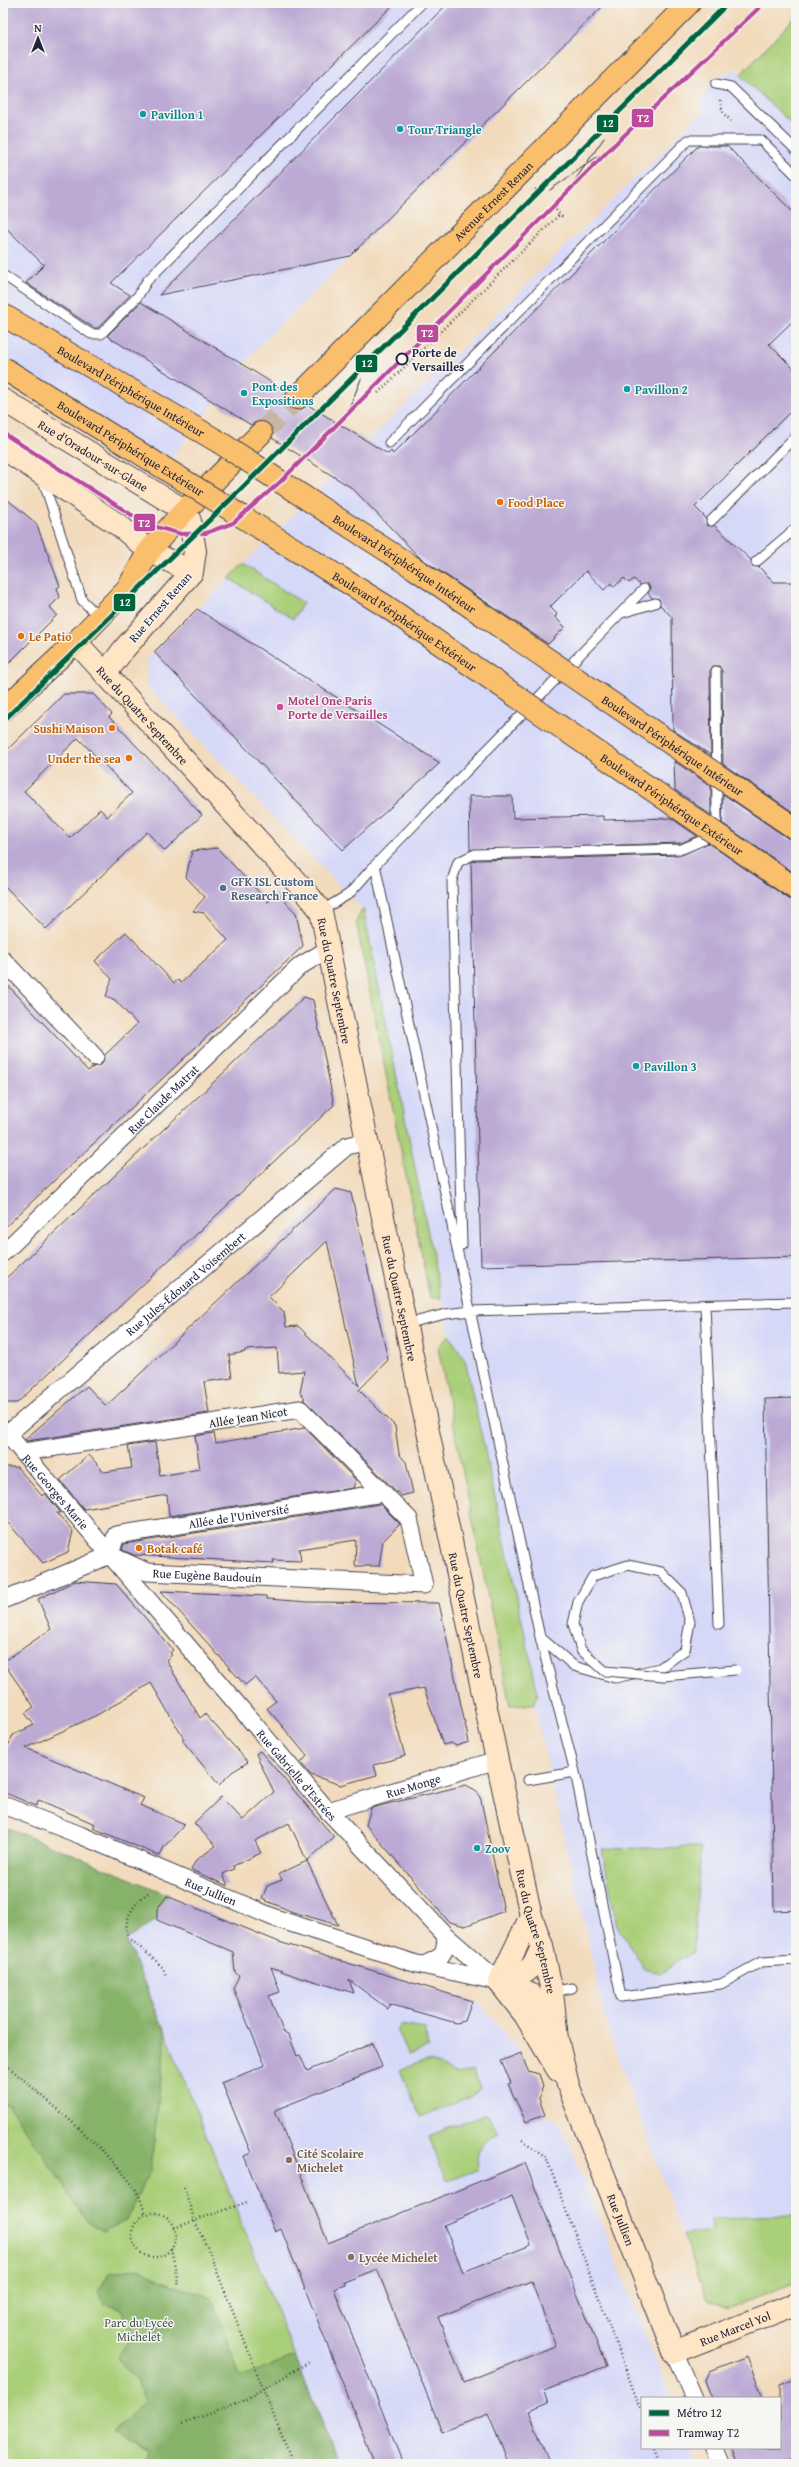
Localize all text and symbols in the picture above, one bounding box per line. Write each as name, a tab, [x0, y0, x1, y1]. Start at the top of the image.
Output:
north arrow	[18, 18, 58, 58]
text: N	[34, 20, 42, 36]
place label: Pavillon 1	[151, 106, 204, 123]
line badge: T2	[631, 108, 654, 128]
marker: Pavillon 1	[138, 109, 148, 119]
text: T2	[637, 110, 649, 126]
line badge: 12	[596, 114, 619, 133]
text: 12	[602, 115, 614, 131]
place label: Tour Triangle	[408, 121, 482, 138]
marker: Tour Triangle	[395, 124, 405, 134]
street label: Avenue Ernest Renan	[449, 157, 537, 244]
line badge: T2	[416, 324, 439, 343]
text: T2	[421, 325, 433, 341]
street label: Boulevard Périphérique Intérieur	[55, 341, 208, 441]
place label: Porte de Versailles	[412, 344, 464, 375]
marker: Porte de Versailles	[395, 352, 409, 366]
line badge: 12	[355, 354, 378, 373]
text: 12	[361, 355, 373, 371]
place label: Pont des Expositions	[252, 378, 314, 409]
place label: Pavillon 2	[635, 381, 688, 398]
marker: Pavillon 2	[622, 384, 632, 394]
marker: Pont des Expositions	[239, 388, 249, 398]
street label: Boulevard Périphérique Extérieur	[55, 396, 208, 500]
street label: Rue d'Oradour-sur-Glane	[35, 415, 152, 495]
place label: Food Place	[508, 494, 564, 511]
marker: Food Place	[495, 497, 505, 507]
street label: Boulevard Périphérique Intérieur	[330, 510, 480, 617]
line badge: T2	[133, 513, 156, 532]
text: T2	[138, 515, 150, 531]
street label: Boulevard Périphérique Extérieur	[330, 567, 481, 675]
street label: Rue Ernest Renan	[125, 568, 196, 646]
line badge: 12	[113, 593, 136, 612]
text: 12	[119, 594, 131, 610]
place label: Le Patio	[29, 628, 72, 645]
marker: Le Patio	[16, 631, 26, 641]
street label: Rue du Quatre Septembre	[93, 662, 193, 768]
street label: Boulevard Périphérique Intérieur	[599, 691, 747, 800]
place label: Motel One Paris Porte de Versailles	[288, 692, 388, 723]
marker: Motel One Paris Porte de Versailles	[275, 702, 285, 712]
place label: Sushi Maison	[33, 720, 104, 737]
marker: Sushi Maison	[107, 723, 117, 733]
street label: Boulevard Périphérique Extérieur	[598, 749, 747, 859]
place label: Under the sea	[48, 750, 122, 767]
marker: Under the sea	[124, 753, 134, 763]
place label: GFK ISL Custom Research France	[231, 873, 318, 904]
marker: GFK ISL Custom Research France	[218, 883, 228, 893]
street label: Rue du Quatre Septembre	[314, 916, 356, 1046]
place label: Pavillon 3	[644, 1058, 697, 1075]
street label: Rue Claude Matrat	[123, 1060, 203, 1137]
marker: Pavillon 3	[631, 1061, 641, 1071]
street label: Rue Jules-Édouard Voisembert	[122, 1227, 249, 1339]
street label: Rue du Quatre Septembre	[378, 1234, 422, 1363]
street label: Allée Jean Nicot	[208, 1402, 289, 1432]
street label: Rue Georges Marie	[19, 1450, 93, 1533]
street label: Allée de l'Université	[187, 1499, 290, 1532]
place label: Botak café	[147, 1540, 203, 1557]
marker: Botak café	[134, 1543, 144, 1553]
street label: Rue du Quatre Septembre	[445, 1551, 488, 1680]
street label: Rue Eugène Baudouin	[152, 1564, 262, 1586]
street label: Rue Gabrielle d'Estrées	[253, 1725, 341, 1824]
street label: Rue Monge	[384, 1769, 443, 1802]
place label: Zoov	[485, 1840, 511, 1857]
marker: Zoov	[472, 1843, 482, 1853]
street label: Rue du Quatre Septembre	[513, 1867, 561, 1996]
street label: Rue Jullien	[183, 1872, 240, 1909]
place label: Cité Scolaire Michelet	[297, 2145, 364, 2176]
marker: Cité Scolaire Michelet	[284, 2155, 294, 2165]
street label: Rue Jullien	[603, 2191, 639, 2248]
place label: Lycée Michelet	[359, 2249, 438, 2266]
marker: Lycée Michelet	[346, 2252, 356, 2262]
street label: Rue Marcel Yol	[697, 2306, 774, 2350]
park label: Parc du Lycée Michelet	[105, 2314, 174, 2345]
legend	[641, 2397, 781, 2449]
text: Métro 12	[677, 2404, 722, 2421]
text: Tramway T2	[677, 2424, 739, 2441]

